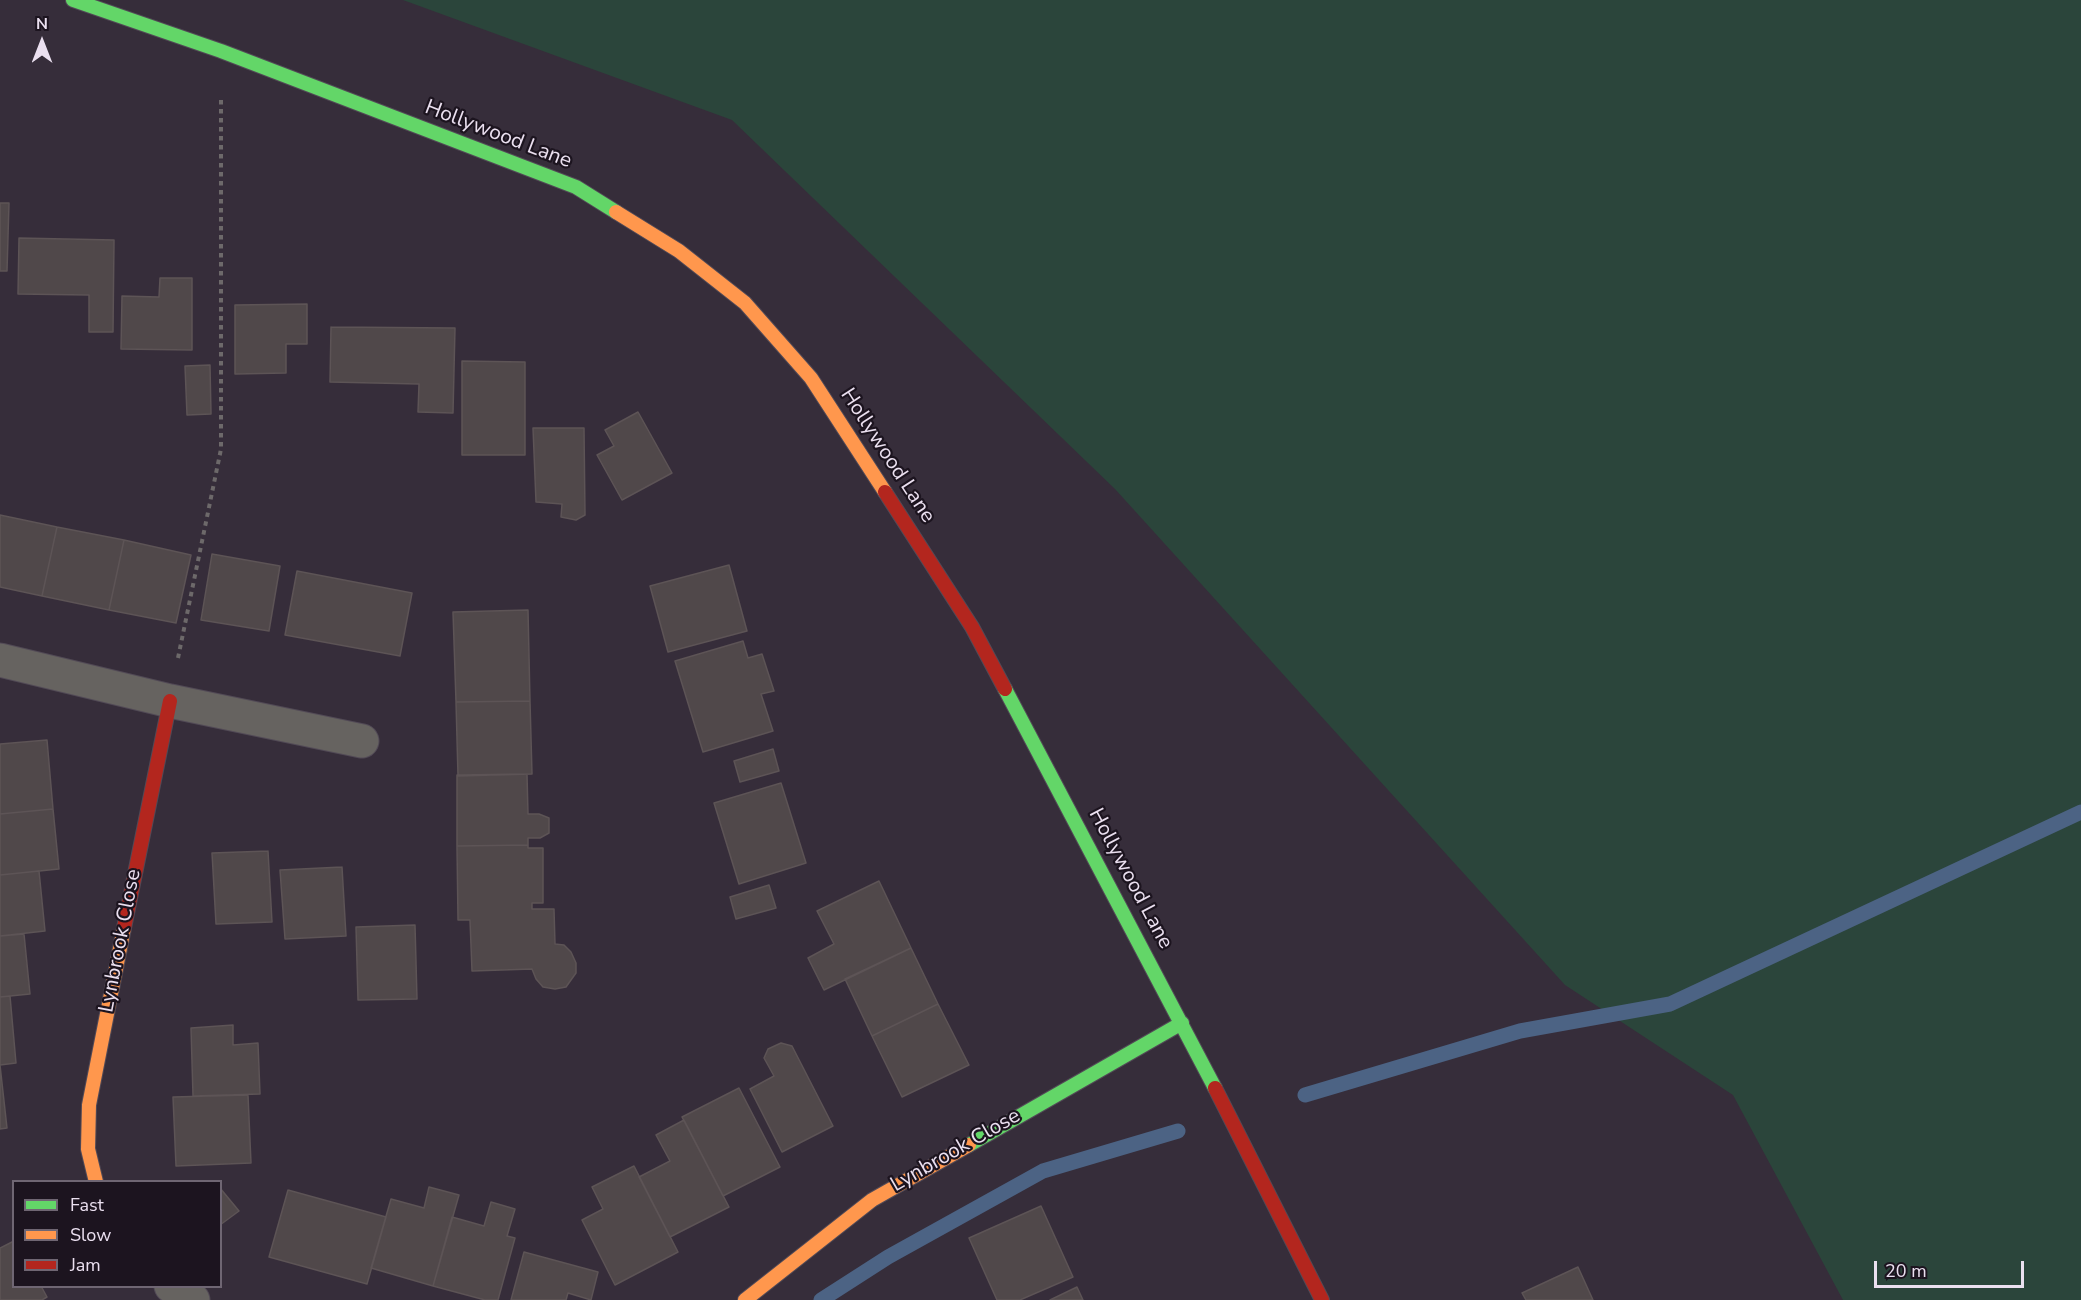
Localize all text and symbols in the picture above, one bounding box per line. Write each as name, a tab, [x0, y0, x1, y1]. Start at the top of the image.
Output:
north arrow	[12, 12, 72, 72]
text: N	[36, 13, 48, 35]
street label: Hollywood Lane	[421, 95, 575, 175]
street label: Hollywood Lane	[834, 384, 940, 528]
street label: Hollywood Lane	[1082, 805, 1178, 953]
street label: Lynbrook Close	[95, 867, 147, 1015]
street label: Lynbrook Close	[887, 1104, 1025, 1198]
legend	[12, 1180, 222, 1288]
text: Fast	[70, 1193, 104, 1217]
text: Slow	[70, 1223, 111, 1247]
scale bar	[1877, 1249, 2027, 1287]
text: Jam	[70, 1253, 101, 1277]
text: 20 m	[1885, 1259, 1927, 1283]

